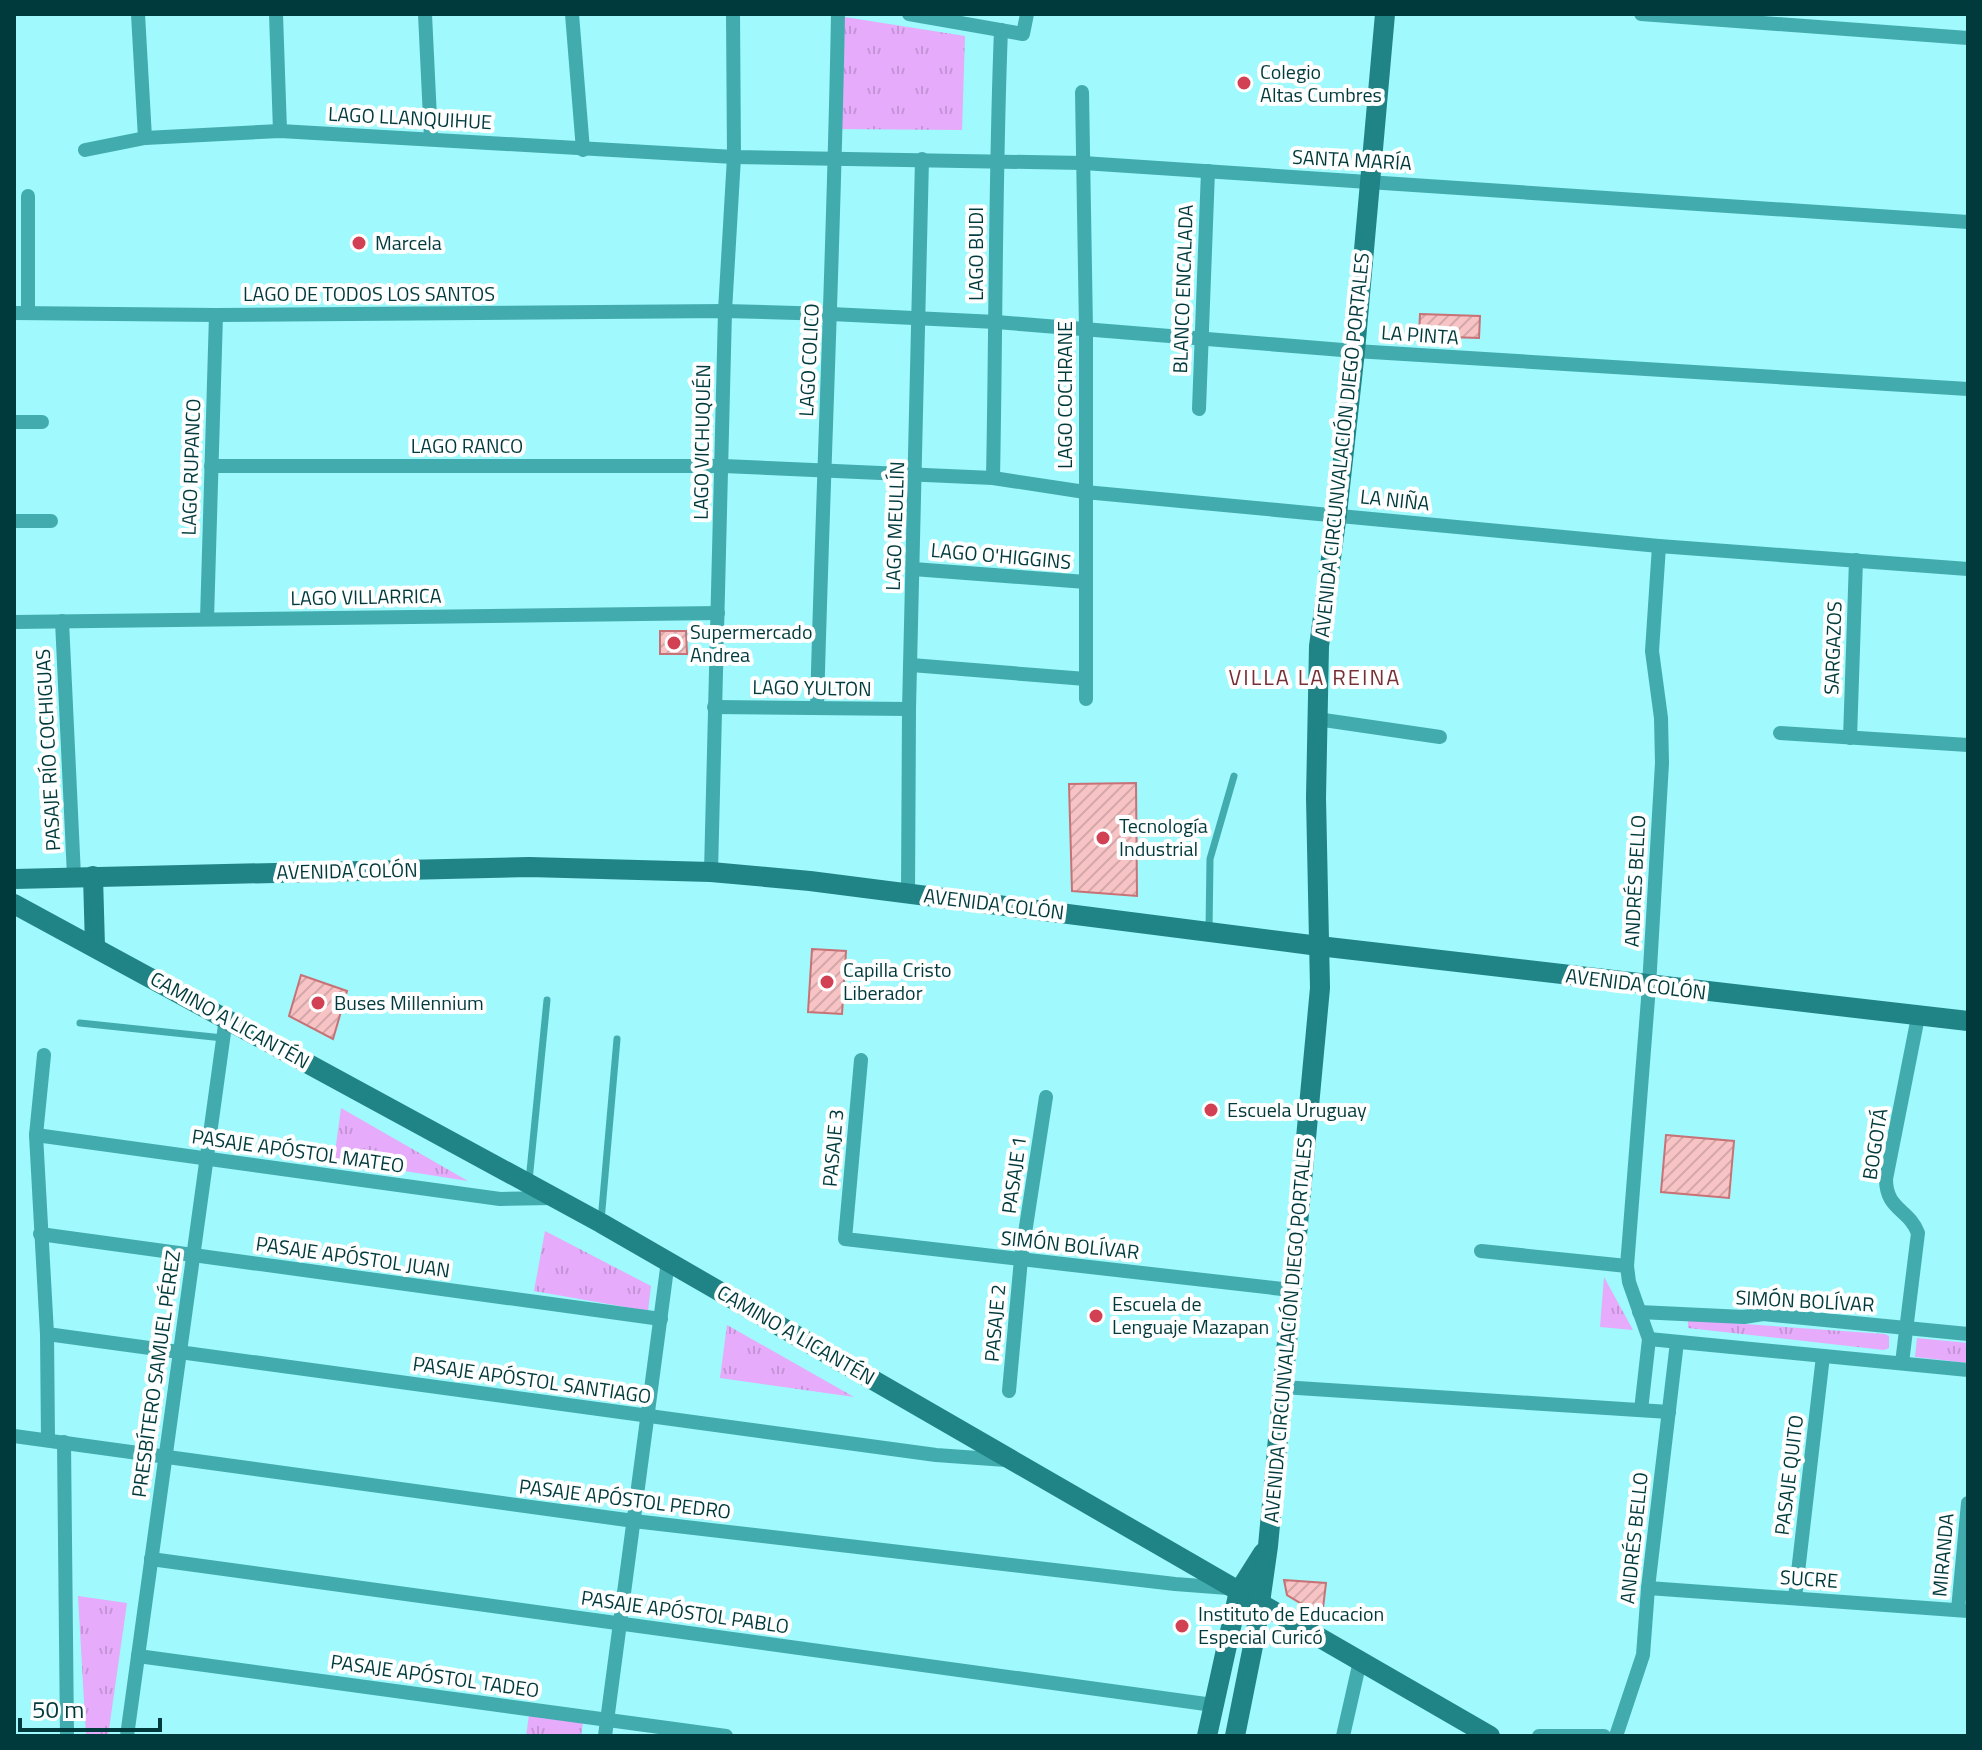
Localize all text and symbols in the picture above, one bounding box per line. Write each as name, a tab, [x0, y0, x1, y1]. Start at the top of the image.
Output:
place label: Colegio Altas Cumbres	[1260, 56, 1382, 110]
marker: Colegio Altas Cumbres	[1235, 74, 1253, 92]
street label: LAGO LLANQUIHUE	[327, 98, 493, 137]
street label: SANTA MARÍA	[1291, 141, 1413, 178]
street label: BLANCO ENCALADA	[1164, 204, 1201, 374]
street label: LAGO BUDI	[960, 207, 991, 301]
place label: Marcela	[375, 227, 442, 258]
marker: Marcela	[350, 234, 368, 252]
street label: AVENIDA CIRCUNVALACIÓN DIEGO PORTALES	[1306, 251, 1377, 639]
street label: LAGO DE TODOS LOS SANTOS	[243, 278, 495, 309]
street label: LAGO COLICO	[790, 303, 827, 417]
street label: LA PINTA	[1380, 316, 1460, 353]
street label: LAGO COCHRANE	[1049, 321, 1080, 469]
street label: LAGO VICHUQUÉN	[685, 364, 718, 520]
street label: LAGO RUPANCO	[173, 398, 208, 536]
street label: LAGO RANCO	[411, 430, 523, 461]
street label: LAGO MEULLÍN	[877, 461, 912, 591]
street label: LA NIÑA	[1359, 480, 1431, 519]
street label: LAGO O'HIGGINS	[930, 534, 1073, 577]
street label: LAGO VILLARRICA	[290, 580, 442, 613]
street label: SARGAZOS	[1815, 601, 1850, 695]
place label: Supermercado Andrea	[690, 616, 812, 670]
marker: Supermercado Andrea	[665, 634, 683, 652]
street label: PASAJE RÍO COCHIGUAS	[27, 648, 68, 852]
district label: VILLA LA REINA	[1229, 660, 1401, 694]
street label: LAGO YULTON	[752, 671, 872, 704]
place label: Tecnología Industrial	[1119, 810, 1208, 864]
street label: ANDRÉS BELLO	[1616, 814, 1653, 948]
marker: Tecnología Industrial	[1094, 829, 1112, 847]
street label: AVENIDA COLÓN	[276, 854, 418, 887]
street label: AVENIDA COLÓN	[922, 880, 1066, 927]
place label: Capilla Cristo Liberador	[843, 954, 951, 1008]
street label: AVENIDA COLÓN	[1564, 960, 1708, 1007]
street label: CAMINO A LICANTÉN	[145, 963, 316, 1076]
marker: Capilla Cristo Liberador	[818, 973, 836, 991]
place label: Buses Millennium	[334, 987, 484, 1018]
marker: Buses Millennium	[309, 994, 327, 1012]
place label: Escuela Uruguay	[1227, 1094, 1367, 1125]
marker: Escuela Uruguay	[1202, 1101, 1220, 1119]
street label: BOGOTÁ	[1854, 1106, 1895, 1182]
street label: PASAJE 3	[814, 1108, 851, 1188]
street label: PASAJE APÓSTOL MATEO	[190, 1120, 406, 1181]
street label: PASAJE 1	[993, 1134, 1034, 1216]
street label: AVENIDA CIRCUNVALACIÓN DIEGO PORTALES	[1255, 1136, 1320, 1524]
street label: SIMÓN BOLÍVAR	[999, 1222, 1141, 1267]
street label: PASAJE APÓSTOL JUAN	[254, 1228, 452, 1285]
street label: PRESBÍTERO SAMUEL PÉREZ	[123, 1248, 188, 1499]
street label: CAMINO A LICANTÉN	[711, 1277, 881, 1392]
street label: SIMÓN BOLÍVAR	[1735, 1281, 1875, 1320]
street label: PASAJE 2	[976, 1283, 1013, 1363]
place label: Escuela de Lenguaje Mazapan	[1112, 1288, 1269, 1342]
marker: Escuela de Lenguaje Mazapan	[1087, 1307, 1105, 1325]
street label: PASAJE APÓSTOL SANTIAGO	[411, 1347, 653, 1412]
street label: PASAJE QUITO	[1766, 1413, 1811, 1537]
street label: PASAJE APÓSTOL PEDRO	[517, 1470, 733, 1527]
street label: ANDRÉS BELLO	[1611, 1471, 1656, 1605]
street label: MIRANDA	[1923, 1512, 1962, 1598]
street label: SUCRE	[1779, 1561, 1839, 1596]
street label: PASAJE APÓSTOL PABLO	[579, 1582, 791, 1641]
place label: Instituto de Educacion Especial Curicó	[1198, 1598, 1384, 1652]
marker: Instituto de Educacion Especial Curicó	[1173, 1617, 1191, 1635]
street label: PASAJE APÓSTOL TADEO	[329, 1646, 541, 1705]
scale bar	[20, 1682, 160, 1732]
text: 50 m	[32, 1691, 84, 1727]

